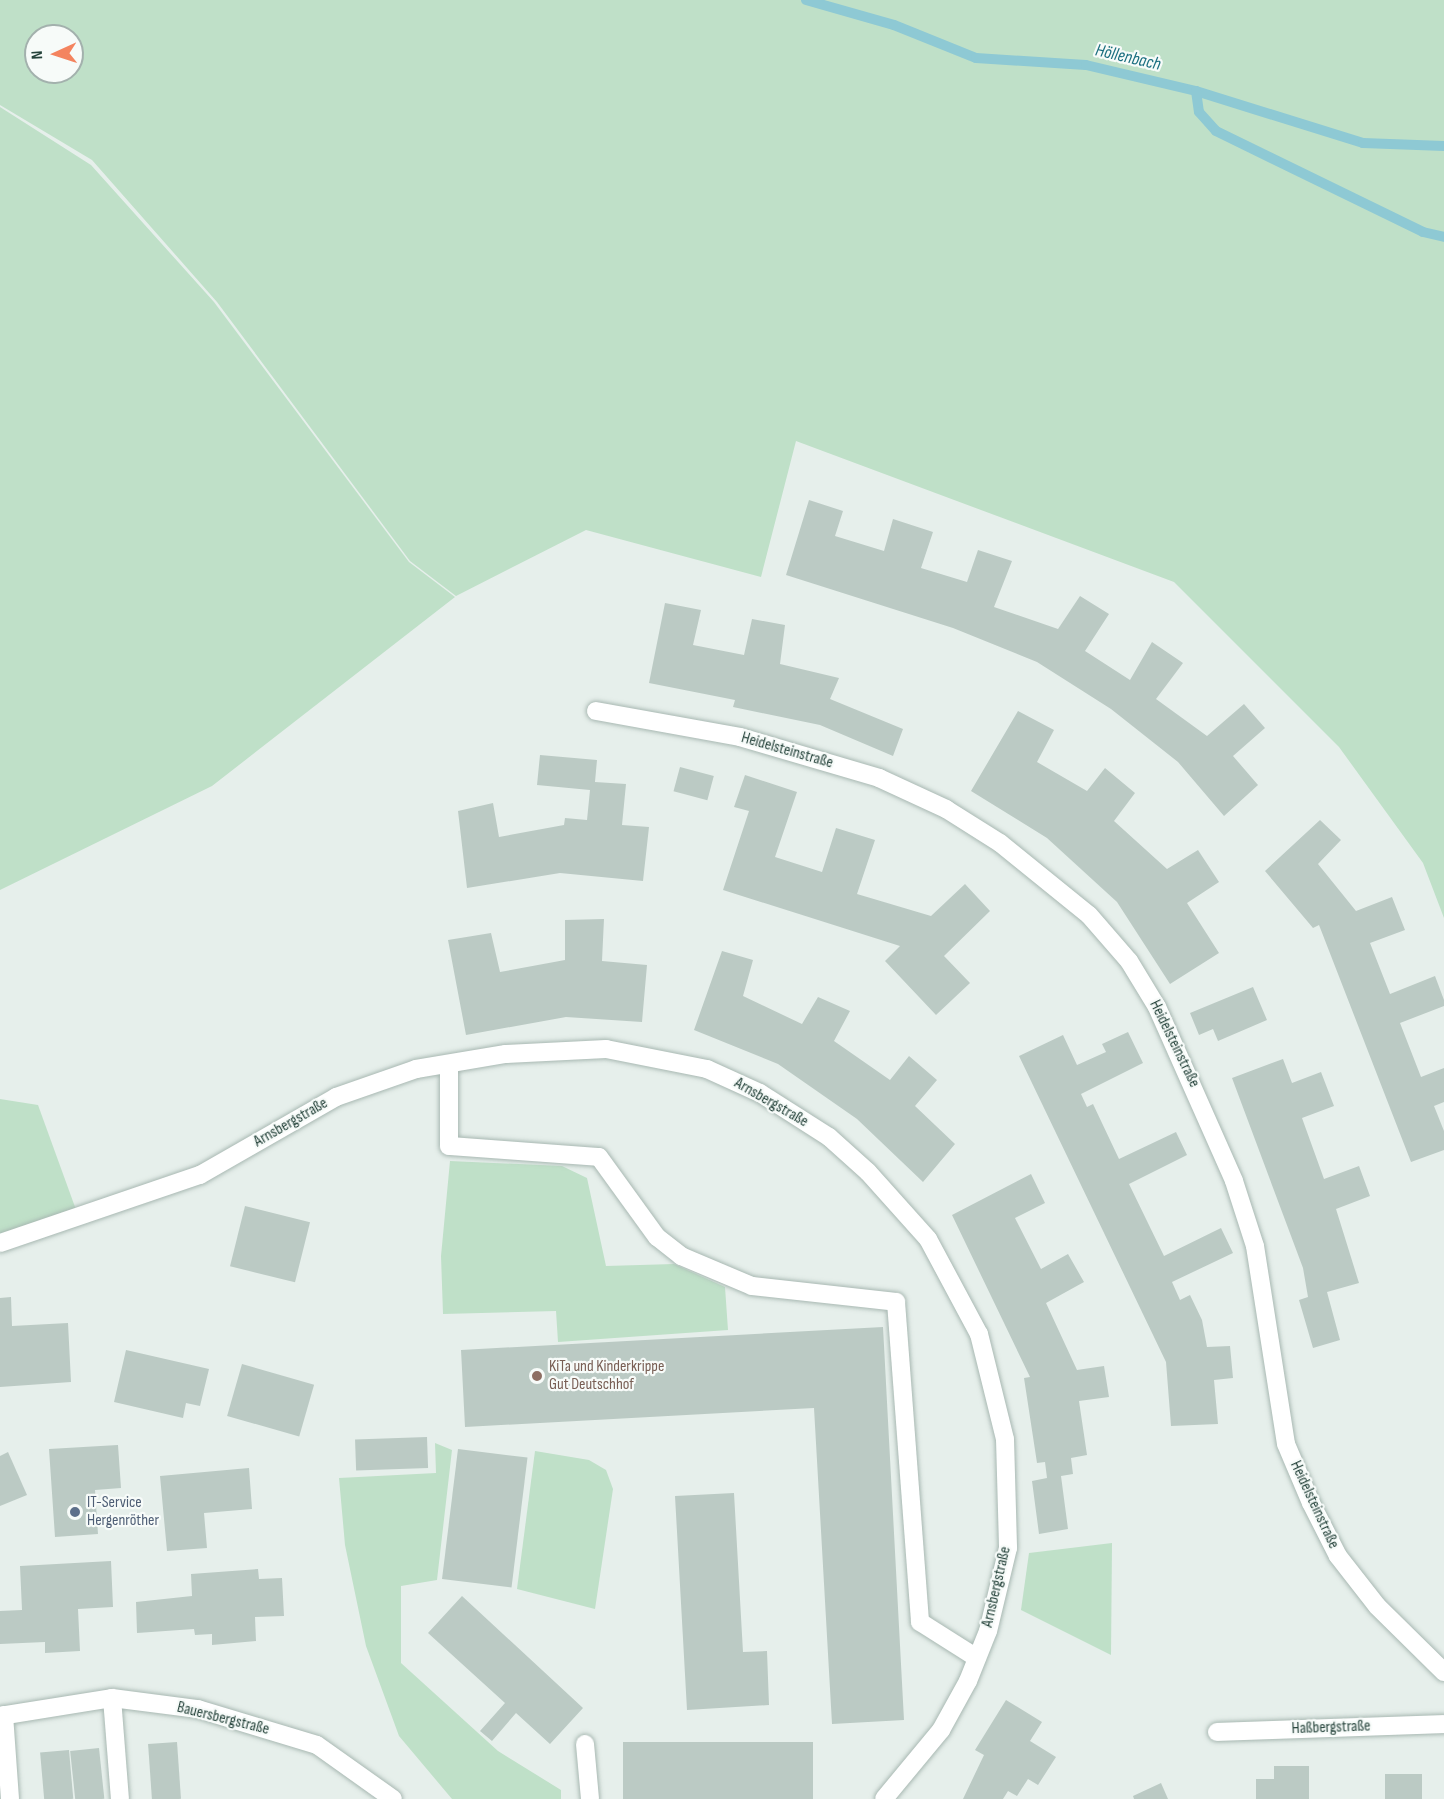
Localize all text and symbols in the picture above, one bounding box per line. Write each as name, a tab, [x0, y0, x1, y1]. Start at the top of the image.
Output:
north arrow	[24, 24, 84, 84]
water label: Höllenbach	[1093, 40, 1163, 76]
text: N	[28, 50, 47, 60]
street label: Heidelsteinstraße	[739, 729, 835, 773]
street label: Heidelsteinstraße	[1145, 997, 1203, 1091]
street label: Arnsbergstraße	[731, 1074, 811, 1132]
street label: Arnsbergstraße	[251, 1094, 331, 1152]
place label: KiTa und Kinderkrippe Gut Deutschhof	[549, 1357, 664, 1395]
marker: KiTa und Kinderkrippe Gut Deutschhof	[530, 1369, 544, 1383]
street label: Heidelsteinstraße	[1285, 1458, 1343, 1552]
place label: IT-Service Hergenröther	[87, 1493, 159, 1531]
marker: IT-Service Hergenröther	[68, 1505, 82, 1519]
street label: Arnsbergstraße	[978, 1545, 1016, 1629]
street label: Bauersbergstraße	[175, 1698, 271, 1740]
street label: Haßbergstraße	[1291, 1717, 1371, 1739]

